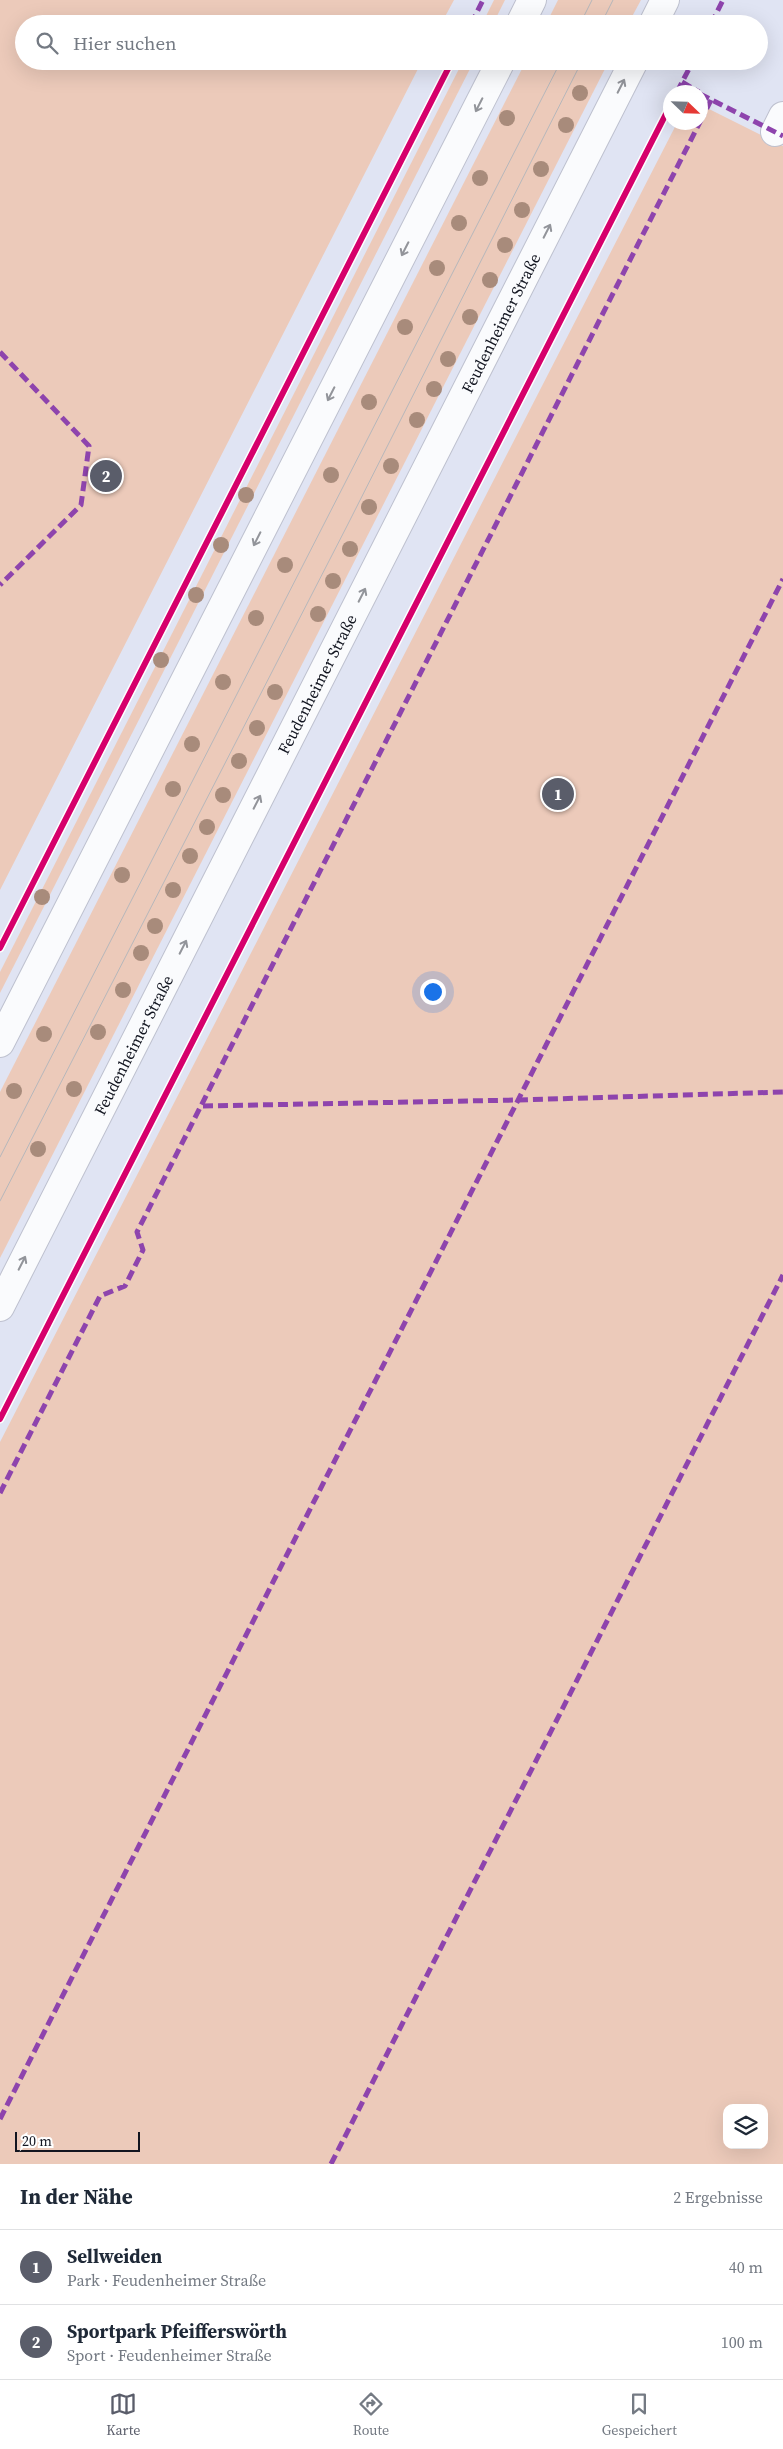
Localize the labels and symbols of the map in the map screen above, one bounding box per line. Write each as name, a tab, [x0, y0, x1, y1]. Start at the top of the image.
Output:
one-way arrow	[617, 79, 626, 94]
north arrow	[663, 85, 708, 130]
one-way arrow	[474, 97, 484, 112]
one-way arrow	[542, 223, 552, 238]
one-way arrow	[400, 242, 410, 257]
street label: Feudenheimer Straße	[456, 249, 545, 397]
one-way arrow	[326, 386, 335, 401]
pin: 2	[90, 457, 122, 495]
one-way arrow	[252, 531, 261, 546]
one-way arrow	[357, 587, 367, 602]
street label: Feudenheimer Straße	[272, 610, 362, 758]
pin: 1	[542, 775, 574, 813]
one-way arrow	[253, 795, 262, 810]
one-way arrow	[178, 939, 188, 954]
street label: Feudenheimer Straße	[89, 971, 178, 1119]
your location	[420, 979, 446, 1005]
one-way arrow	[18, 1256, 27, 1271]
scale bar	[15, 2129, 140, 2152]

